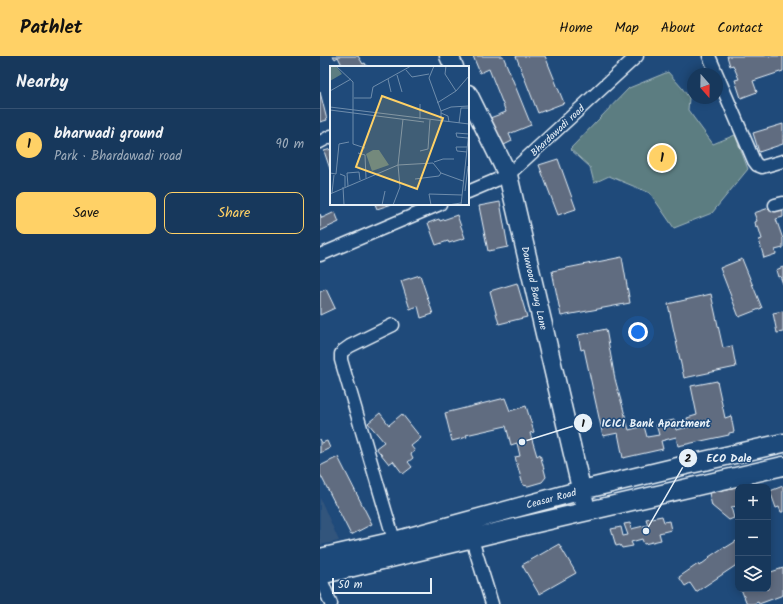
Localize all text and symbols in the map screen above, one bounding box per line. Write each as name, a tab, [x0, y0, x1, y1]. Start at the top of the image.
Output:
text: Pathlet	[20, 13, 82, 43]
text: Home	[559, 17, 593, 39]
text: Map	[615, 17, 639, 39]
text: About	[661, 17, 695, 39]
text: Contact	[717, 17, 763, 39]
inset map	[330, 66, 469, 205]
north arrow	[687, 68, 723, 104]
text: Nearby	[16, 69, 68, 96]
street label: Bhardawadi road	[527, 100, 589, 160]
text: bharwadi ground	[54, 122, 163, 146]
text: 1	[27, 134, 31, 155]
text: 90 m	[276, 134, 304, 155]
pin: 1	[649, 143, 675, 173]
text: Park · Bhardawadi road	[54, 146, 182, 167]
button: Save	[16, 192, 156, 234]
button: Share	[164, 192, 304, 234]
street label: Dauwood Baug Lane	[517, 245, 552, 332]
your location	[628, 322, 648, 342]
callout: ICICI Bank Apartment	[573, 412, 718, 435]
text: 1	[581, 414, 585, 433]
text: ICICI Bank Apartment	[601, 415, 712, 433]
callout: ECO Dale	[678, 446, 759, 469]
text: 2	[685, 449, 692, 468]
text: ECO Dale	[706, 450, 752, 468]
street label: Ceasar Road	[524, 484, 579, 513]
map controls	[735, 484, 771, 592]
button: +	[735, 484, 771, 520]
button: −	[735, 520, 771, 556]
button: layers	[735, 556, 771, 592]
scale bar	[332, 576, 432, 595]
text: 50 m	[338, 576, 363, 594]

